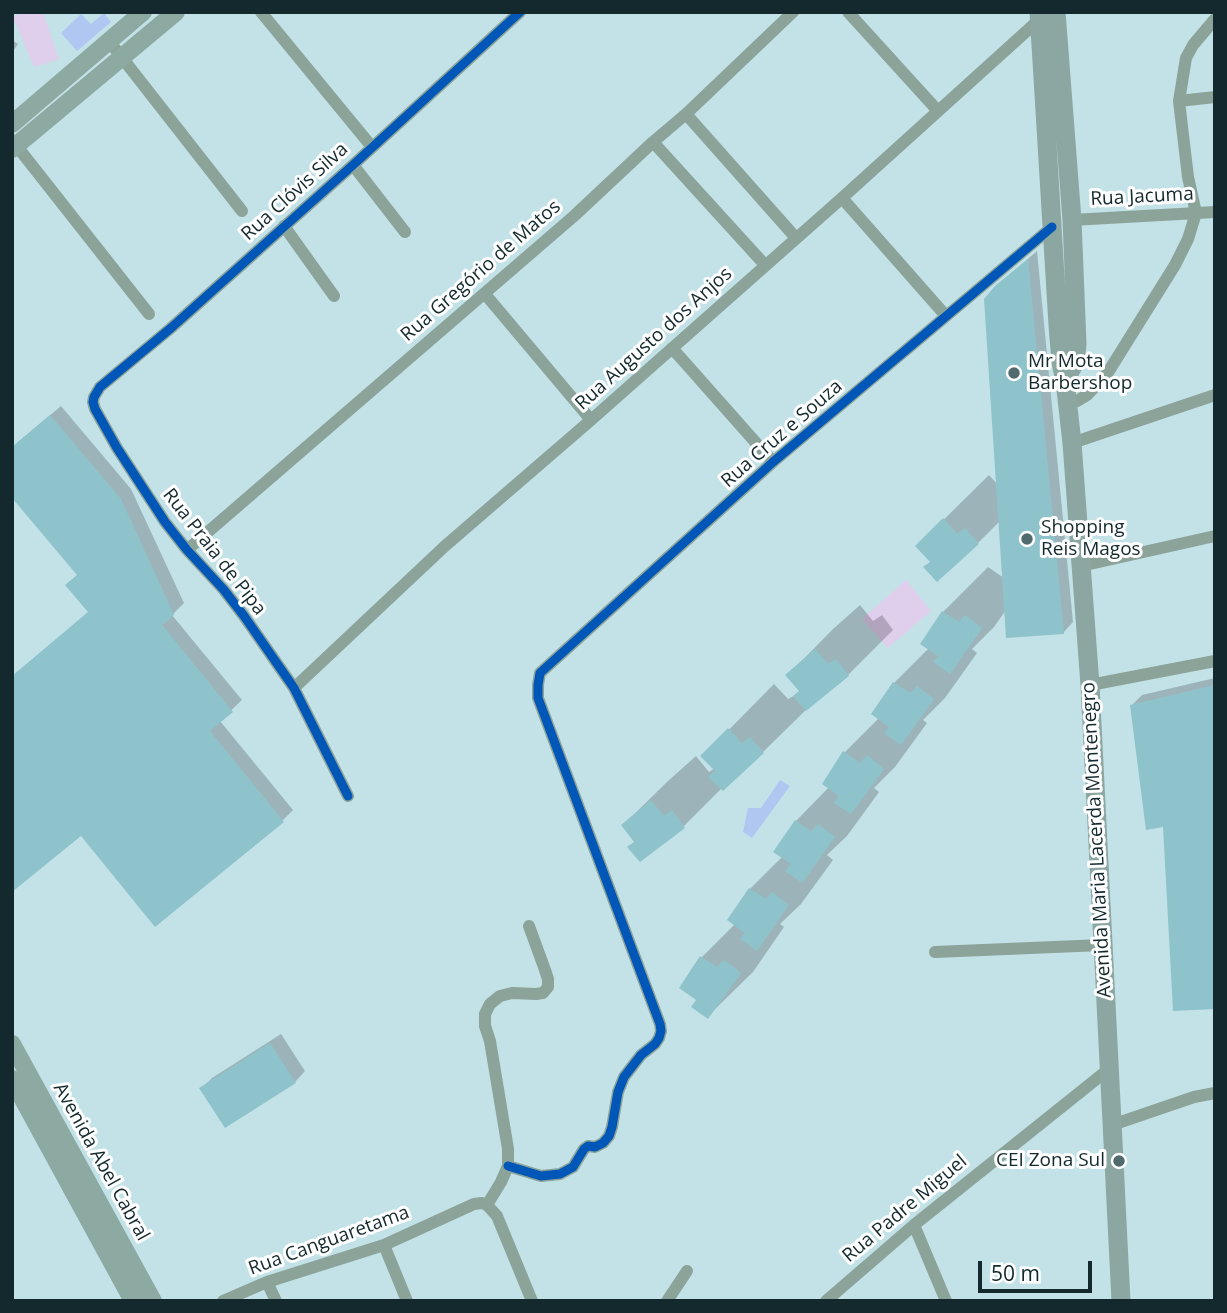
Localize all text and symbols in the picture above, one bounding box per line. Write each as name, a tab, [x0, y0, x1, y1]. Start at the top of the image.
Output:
street label: Rua Clóvis Silva	[237, 138, 353, 246]
street label: Rua Jacuma	[1090, 183, 1194, 211]
street label: Rua Gregório de Matos	[397, 196, 565, 346]
street label: Rua Augusto dos Anjos	[571, 263, 737, 415]
place label: Mr Mota Barbershop	[1028, 351, 1132, 395]
marker: Mr Mota Barbershop	[1006, 365, 1022, 381]
street label: Rua Cruz e Souza	[717, 375, 847, 493]
street label: Rua Praia de Pipa	[157, 484, 271, 620]
place label: Shopping Reis Magos	[1041, 517, 1141, 561]
marker: Shopping Reis Magos	[1019, 531, 1035, 547]
street label: Avenida Maria Lacerda Montenegro	[1077, 682, 1117, 998]
street label: Avenida Abel Cabral	[48, 1079, 154, 1245]
street label: Rua Padre Miguel	[838, 1150, 972, 1268]
place label: CEI Zona Sul	[996, 1150, 1105, 1172]
marker: CEI Zona Sul	[1111, 1153, 1127, 1169]
street label: Rua Canguaretama	[245, 1201, 413, 1281]
scale bar	[982, 1246, 1096, 1290]
text: 50 m	[991, 1259, 1040, 1287]

